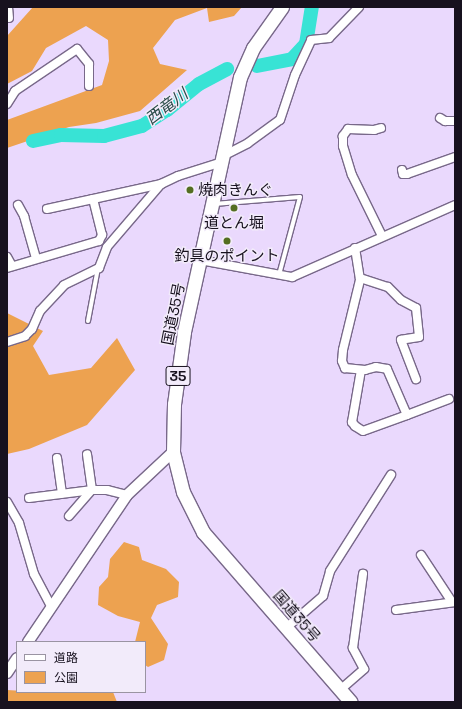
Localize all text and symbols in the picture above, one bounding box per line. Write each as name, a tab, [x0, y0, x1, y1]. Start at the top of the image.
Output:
water label: 西竜川	[142, 85, 192, 129]
place label: 焼肉きんぐ	[198, 181, 273, 199]
marker: 焼肉きんぐ	[185, 185, 195, 195]
marker: 道とん堀	[229, 203, 239, 213]
place label: 道とん堀	[204, 214, 264, 232]
marker: 釣具のポイント	[222, 236, 232, 246]
place label: 釣具のポイント	[175, 247, 279, 265]
street label: 国道35号	[158, 281, 188, 347]
road number: 35	[165, 364, 191, 388]
street label: 国道35号	[270, 586, 324, 646]
legend	[16, 641, 146, 693]
text: 道路	[54, 650, 78, 666]
text: 公園	[54, 670, 78, 686]

